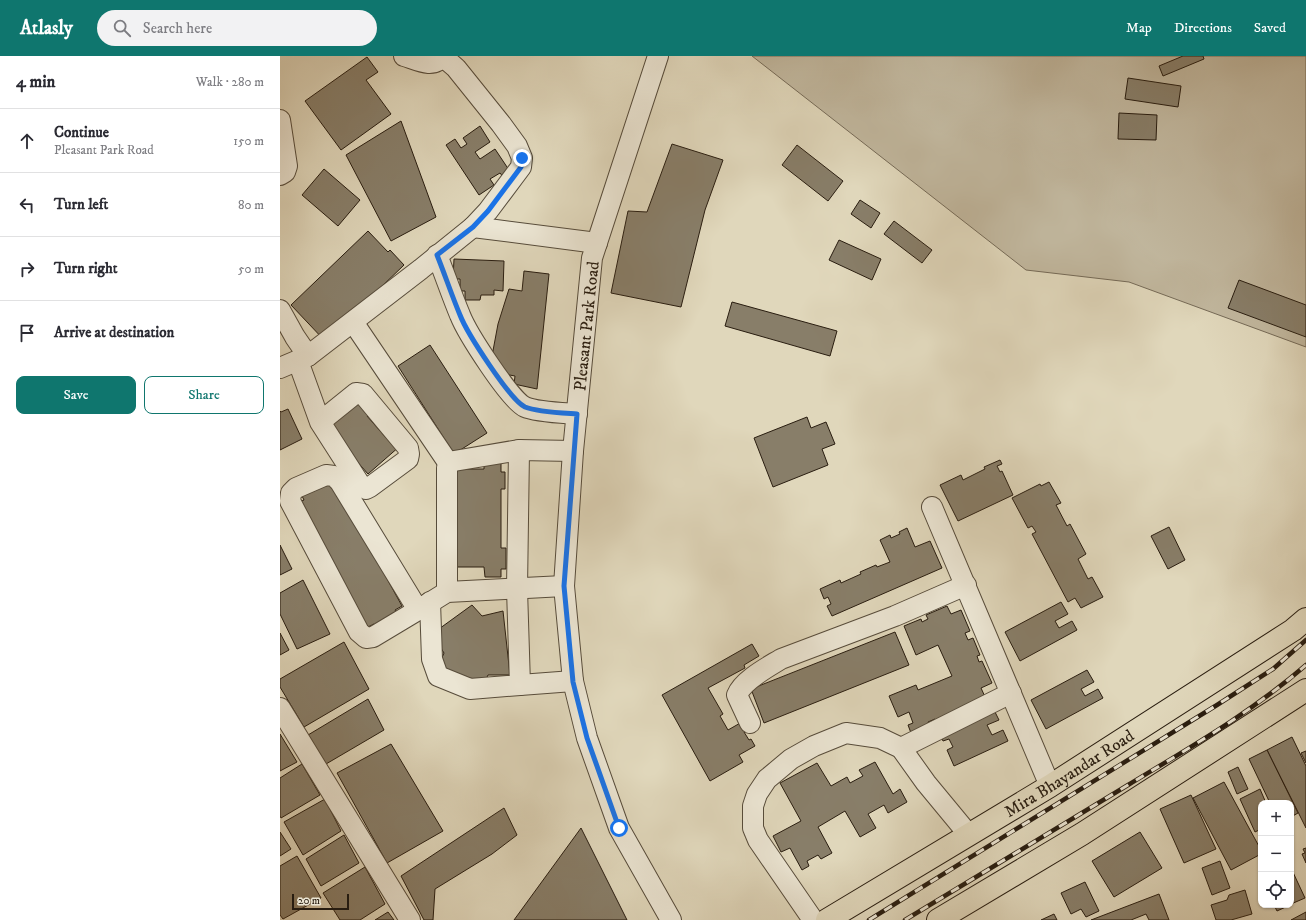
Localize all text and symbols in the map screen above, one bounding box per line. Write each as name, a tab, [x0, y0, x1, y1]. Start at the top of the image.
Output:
search box	[97, 10, 377, 46]
text: Atlasly	[20, 17, 73, 40]
icon: search	[111, 17, 133, 39]
text: Search here	[143, 19, 212, 38]
text: Map	[1126, 19, 1152, 37]
text: Directions	[1174, 19, 1232, 37]
text: Saved	[1254, 19, 1286, 37]
text: 4 min	[16, 71, 55, 93]
text: Walk · 280 m	[196, 74, 264, 90]
text: Continue	[54, 123, 109, 142]
icon: ahead	[16, 130, 38, 152]
text: 150 m	[233, 133, 264, 149]
text: Pleasant Park Road	[54, 142, 154, 158]
route end	[513, 149, 531, 167]
icon: left	[16, 194, 38, 216]
text: Turn left	[54, 195, 108, 214]
text: 80 m	[238, 197, 264, 213]
icon: right	[16, 258, 38, 280]
text: Turn right	[54, 259, 117, 278]
street label: Pleasant Park Road	[569, 260, 605, 392]
text: 50 m	[238, 261, 264, 277]
icon: arrive	[16, 322, 38, 344]
text: Arrive at destination	[54, 323, 174, 342]
button: Save	[16, 376, 136, 414]
button: Share	[144, 376, 264, 414]
street label: Mira Bhayandar Road	[1001, 725, 1139, 823]
map controls	[1258, 800, 1294, 908]
button: +	[1258, 800, 1294, 836]
route start	[610, 819, 628, 837]
button: −	[1258, 836, 1294, 872]
button: locate	[1258, 872, 1294, 908]
scale bar	[292, 892, 349, 911]
text: 20 m	[298, 894, 320, 908]

